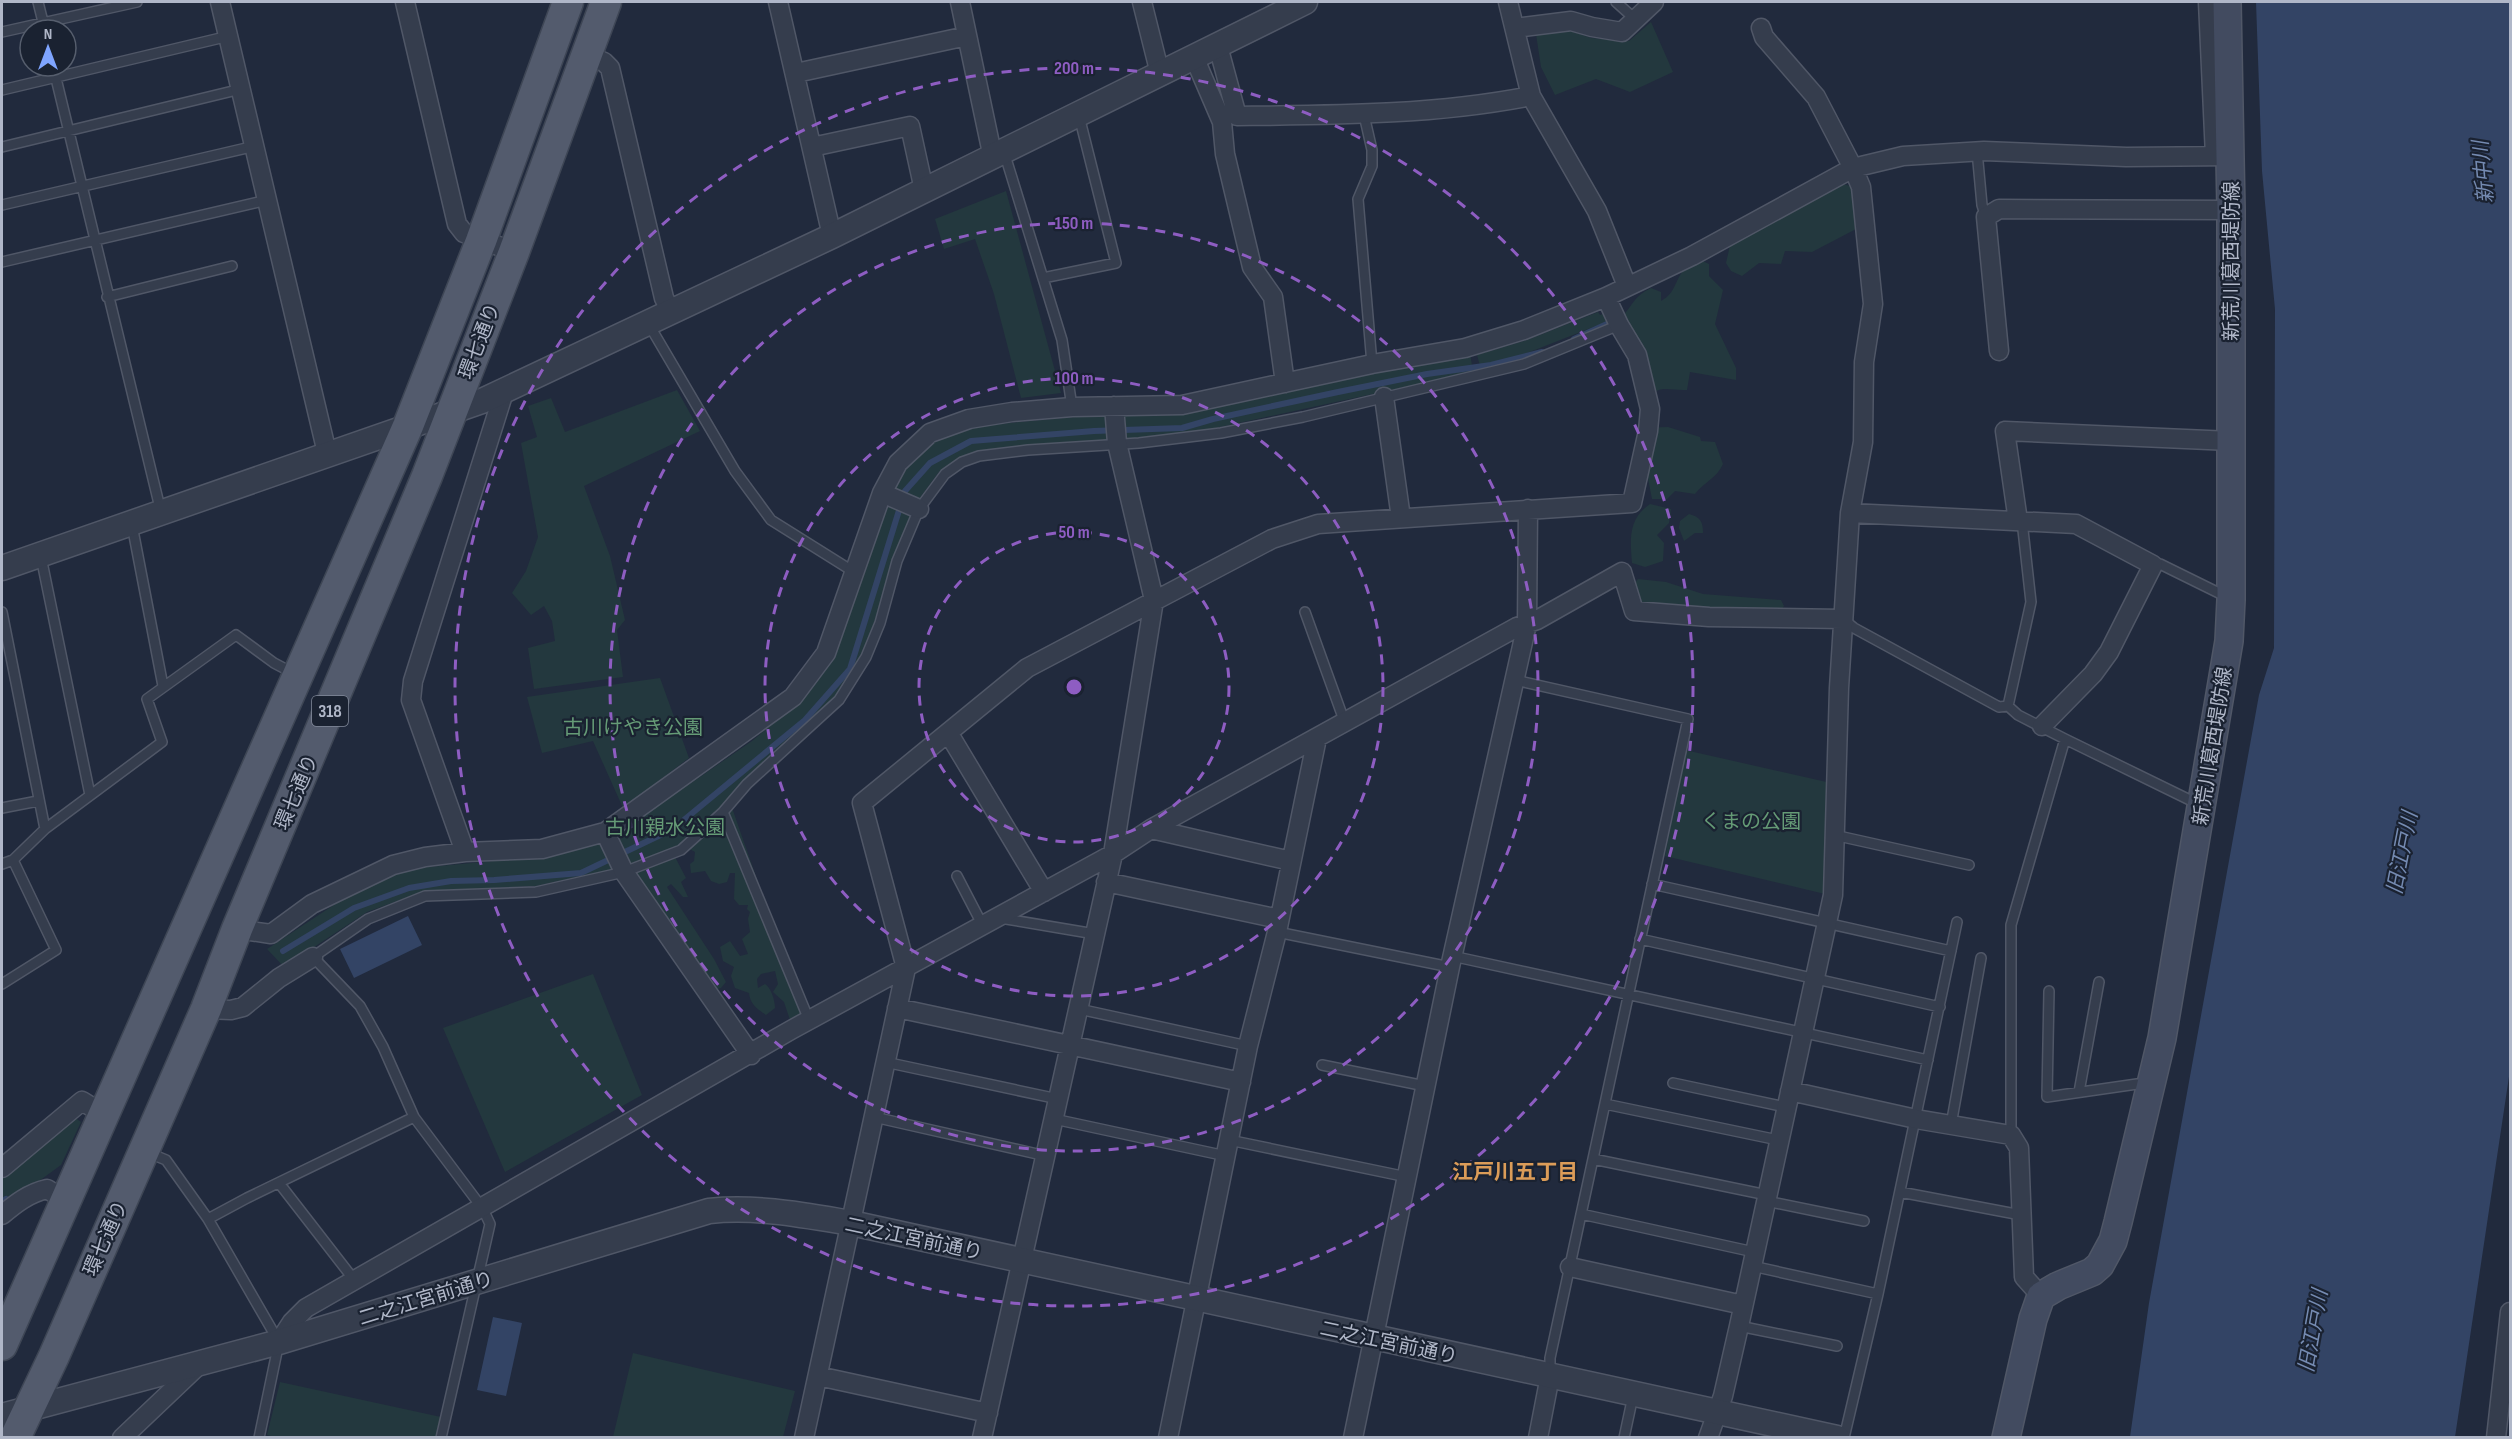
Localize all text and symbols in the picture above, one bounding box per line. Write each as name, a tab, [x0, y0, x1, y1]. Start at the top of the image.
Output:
north arrow	[18, 18, 78, 78]
text: N	[44, 25, 52, 44]
text: 200 m	[1054, 58, 1094, 79]
water label: 新中川	[2468, 137, 2499, 204]
street label: 新荒川葛西堤防線	[2220, 181, 2244, 341]
text: 150 m	[1055, 213, 1093, 234]
street label: 環七通り	[454, 300, 505, 383]
text: 100 m	[1055, 368, 1094, 389]
text: 50 m	[1058, 522, 1090, 543]
street label: 新荒川葛西堤防線	[2189, 665, 2237, 827]
centre of rings	[1064, 677, 1084, 697]
road number: 318	[312, 696, 348, 726]
park label: 古川けやき公園	[563, 716, 703, 740]
street label: 環七通り	[270, 751, 324, 834]
water label: 旧江戸川	[2382, 808, 2423, 897]
park label: くまの公園	[1701, 810, 1801, 834]
park label: 古川親水公園	[605, 816, 725, 840]
district label: 江戸川五丁目	[1452, 1160, 1578, 1185]
street label: 環七通り	[79, 1197, 133, 1280]
street label: 二之江宮前通り	[843, 1213, 985, 1265]
street label: 二之江宮前通り	[356, 1267, 497, 1331]
water label: 旧江戸川	[2294, 1286, 2333, 1375]
street label: 二之江宮前通り	[1318, 1317, 1460, 1369]

